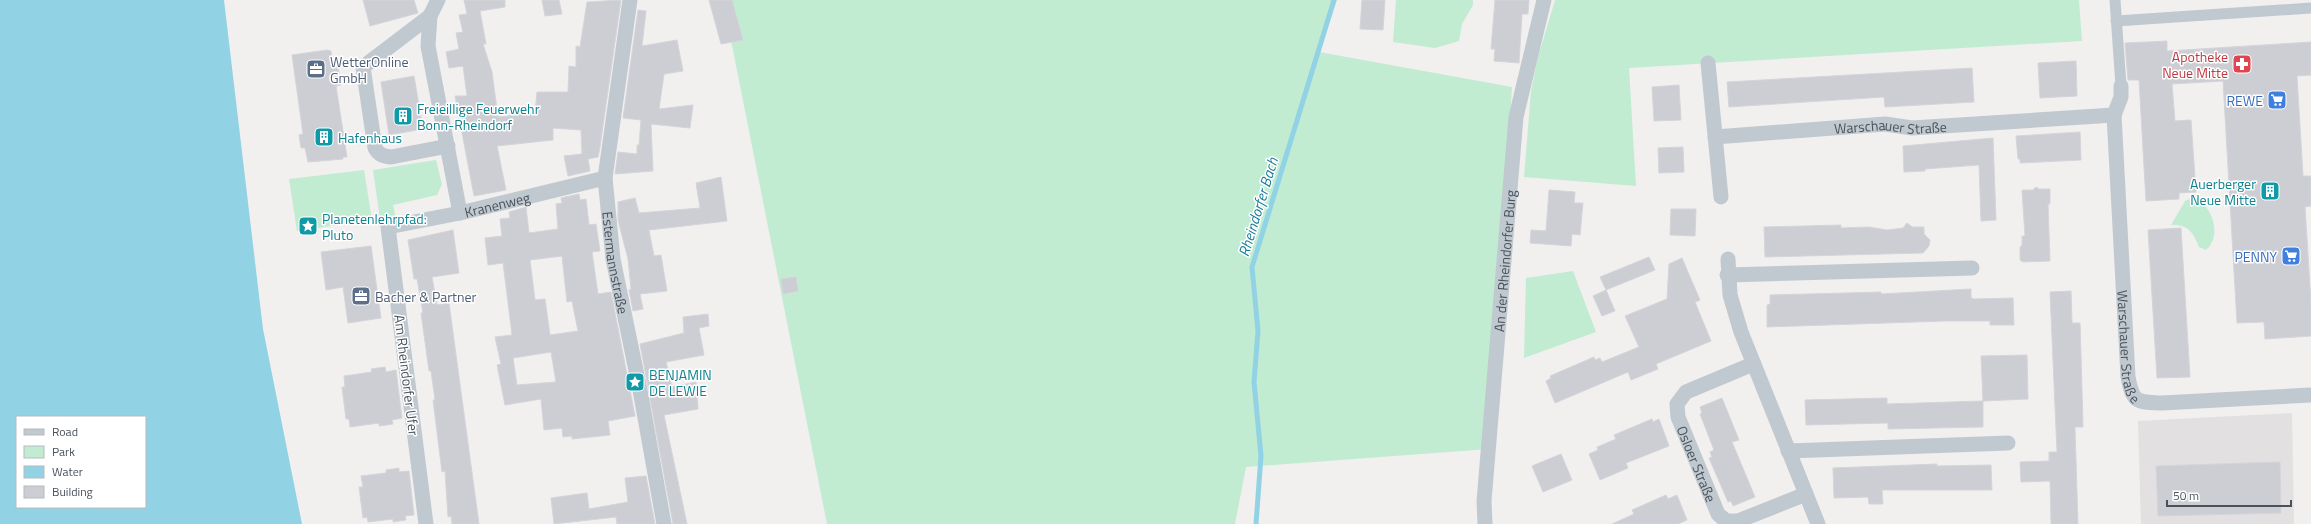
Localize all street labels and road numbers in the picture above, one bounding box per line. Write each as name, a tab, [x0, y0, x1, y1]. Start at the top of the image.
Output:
street label: Warschauer Straße	[1833, 114, 1947, 139]
street label: Kranenweg	[462, 186, 532, 222]
street label: An der Rheindorfer Burg	[1488, 189, 1520, 333]
street label: Estermannstraße	[598, 210, 634, 316]
street label: Warschauer Straße	[2113, 289, 2145, 408]
street label: Am Rheindorfer Ufer	[389, 313, 425, 437]
street label: Osloer Straße	[1672, 422, 1722, 505]

